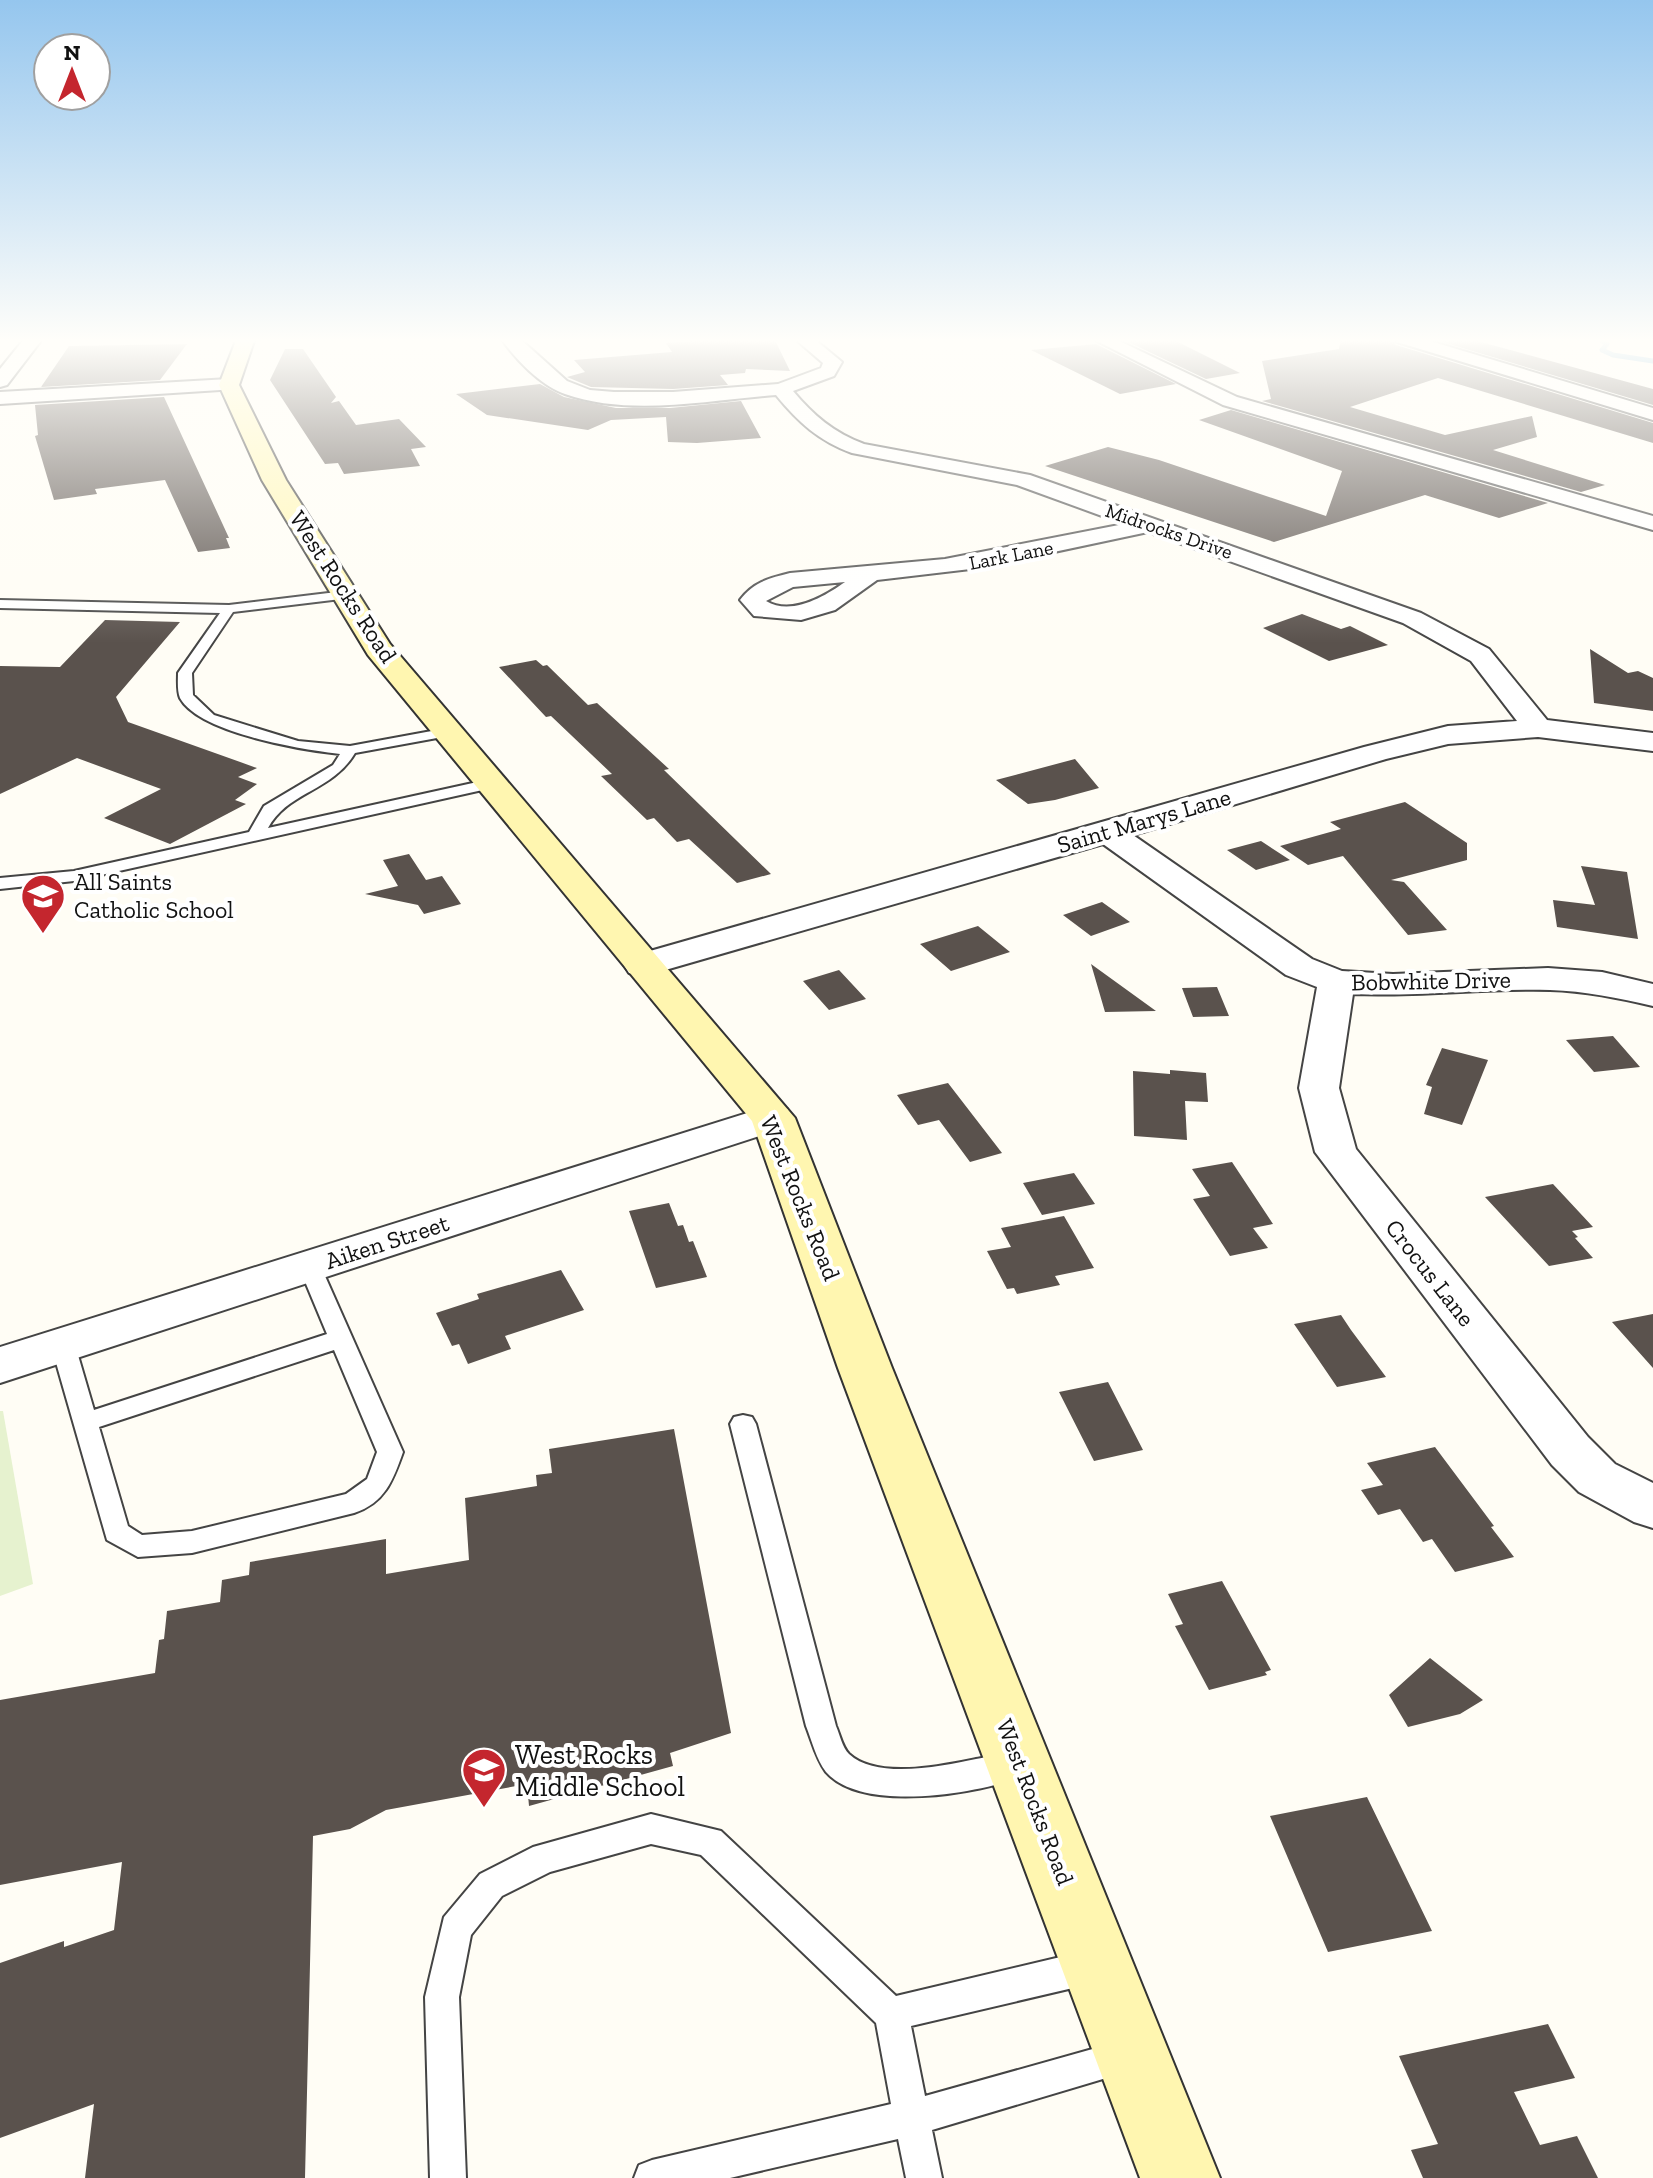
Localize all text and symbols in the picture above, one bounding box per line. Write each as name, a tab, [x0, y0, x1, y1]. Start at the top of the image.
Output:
north arrow	[32, 32, 112, 112]
text: N	[64, 39, 81, 66]
street label: Midrocks Drive	[1102, 498, 1236, 564]
street label: West Rocks Road	[283, 505, 403, 668]
street label: Lark Lane	[967, 535, 1055, 575]
street label: Saint Marys Lane	[1054, 782, 1234, 859]
place label: All Saints Catholic School	[74, 867, 234, 924]
school or university icon: All Saints Catholic School	[19, 872, 67, 935]
street label: Bobwhite Drive	[1351, 965, 1511, 996]
street label: West Rocks Road	[754, 1111, 847, 1285]
street label: Aiken Street	[321, 1208, 452, 1275]
street label: Crocus Lane	[1380, 1213, 1481, 1332]
street label: West Rocks Road	[990, 1715, 1080, 1889]
place label: West Rocks Middle School	[515, 1738, 685, 1803]
school or university icon: West Rocks Middle School	[460, 1746, 508, 1809]

